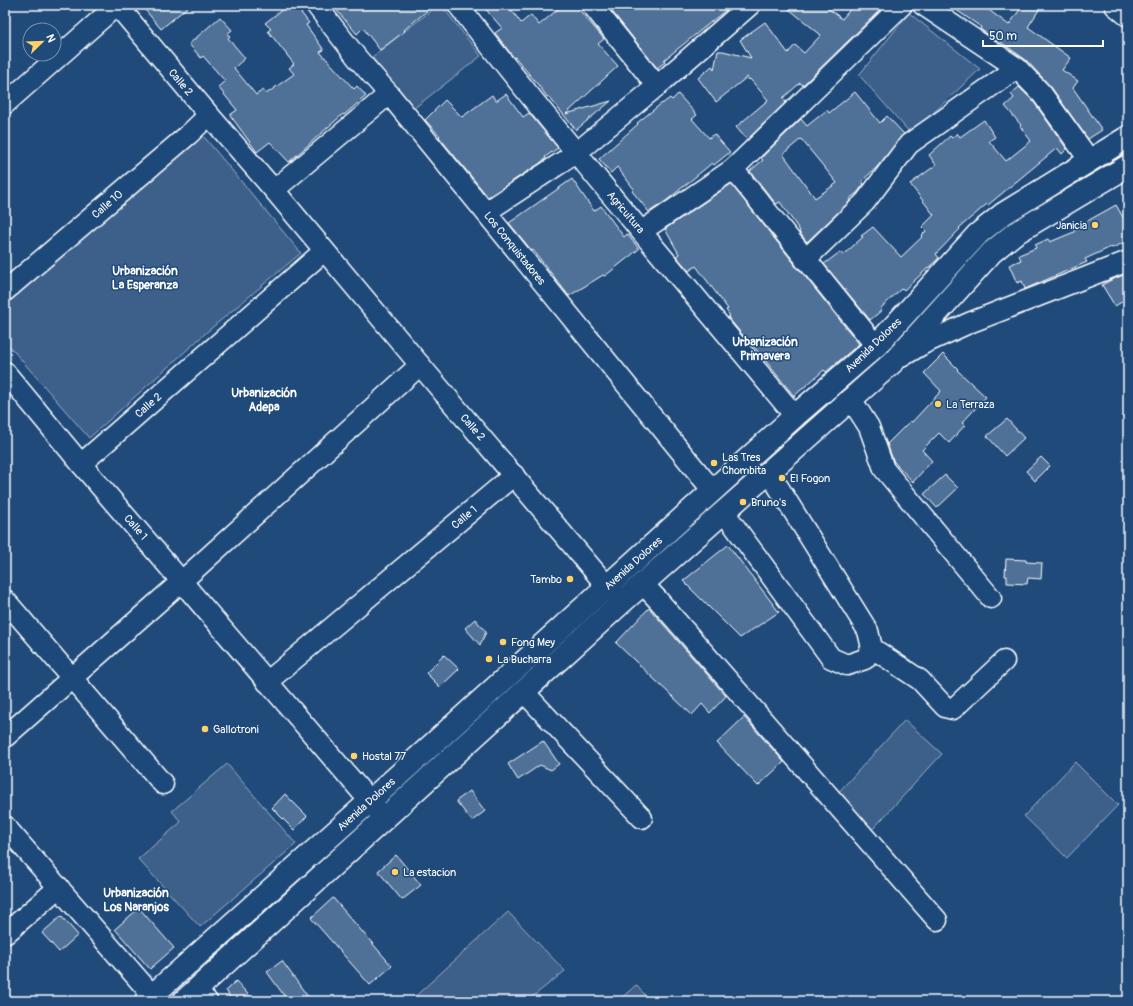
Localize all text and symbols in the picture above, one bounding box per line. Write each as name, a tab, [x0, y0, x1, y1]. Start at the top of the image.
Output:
north arrow	[22, 22, 62, 62]
scale bar	[983, 22, 1103, 48]
text: 50 m	[989, 29, 1017, 44]
text: N	[43, 32, 58, 45]
street label: Calle 2	[166, 66, 196, 98]
street label: Calle 10	[89, 187, 125, 221]
street label: Agricultura	[604, 188, 647, 236]
street label: Los Conquistadores	[481, 209, 548, 288]
place label: Janicia	[1056, 219, 1087, 232]
marker: Janicia	[1090, 220, 1100, 230]
district label: Urbanización La Esperanza	[112, 264, 179, 293]
street label: Avenida Dolores	[843, 315, 904, 375]
district label: Urbanización Primavera	[732, 335, 798, 364]
district label: Urbanización Adepa	[231, 386, 297, 415]
street label: Calle 2	[132, 390, 164, 420]
place label: La Terraza	[946, 398, 994, 411]
marker: La Terraza	[933, 399, 943, 409]
street label: Calle 2	[458, 411, 488, 443]
place label: Las Tres Chombita	[722, 451, 766, 477]
marker: Las Tres Chombita	[709, 458, 719, 468]
place label: El Fogon	[790, 472, 830, 485]
marker: El Fogon	[777, 473, 787, 483]
place label: Bruno's	[751, 496, 786, 509]
marker: Bruno's	[738, 497, 748, 507]
street label: Calle 1	[449, 503, 480, 532]
street label: Calle 1	[121, 512, 150, 543]
street label: Avenida Dolores	[602, 534, 665, 593]
place label: Tambo	[530, 573, 562, 586]
marker: Tambo	[565, 574, 575, 584]
place label: Fong Mey	[511, 636, 555, 649]
marker: Fong Mey	[498, 637, 508, 647]
place label: La Bucharra	[497, 653, 551, 666]
marker: La Bucharra	[484, 654, 494, 664]
place label: Gallotroni	[213, 723, 259, 736]
marker: Gallotroni	[200, 724, 210, 734]
place label: Hostal 77	[362, 750, 406, 763]
marker: Hostal 77	[349, 751, 359, 761]
street label: Avenida Dolores	[335, 775, 398, 834]
place label: La estacion	[403, 866, 456, 879]
marker: La estacion	[390, 867, 400, 877]
district label: Urbanización Los Naranjos	[103, 886, 169, 915]

